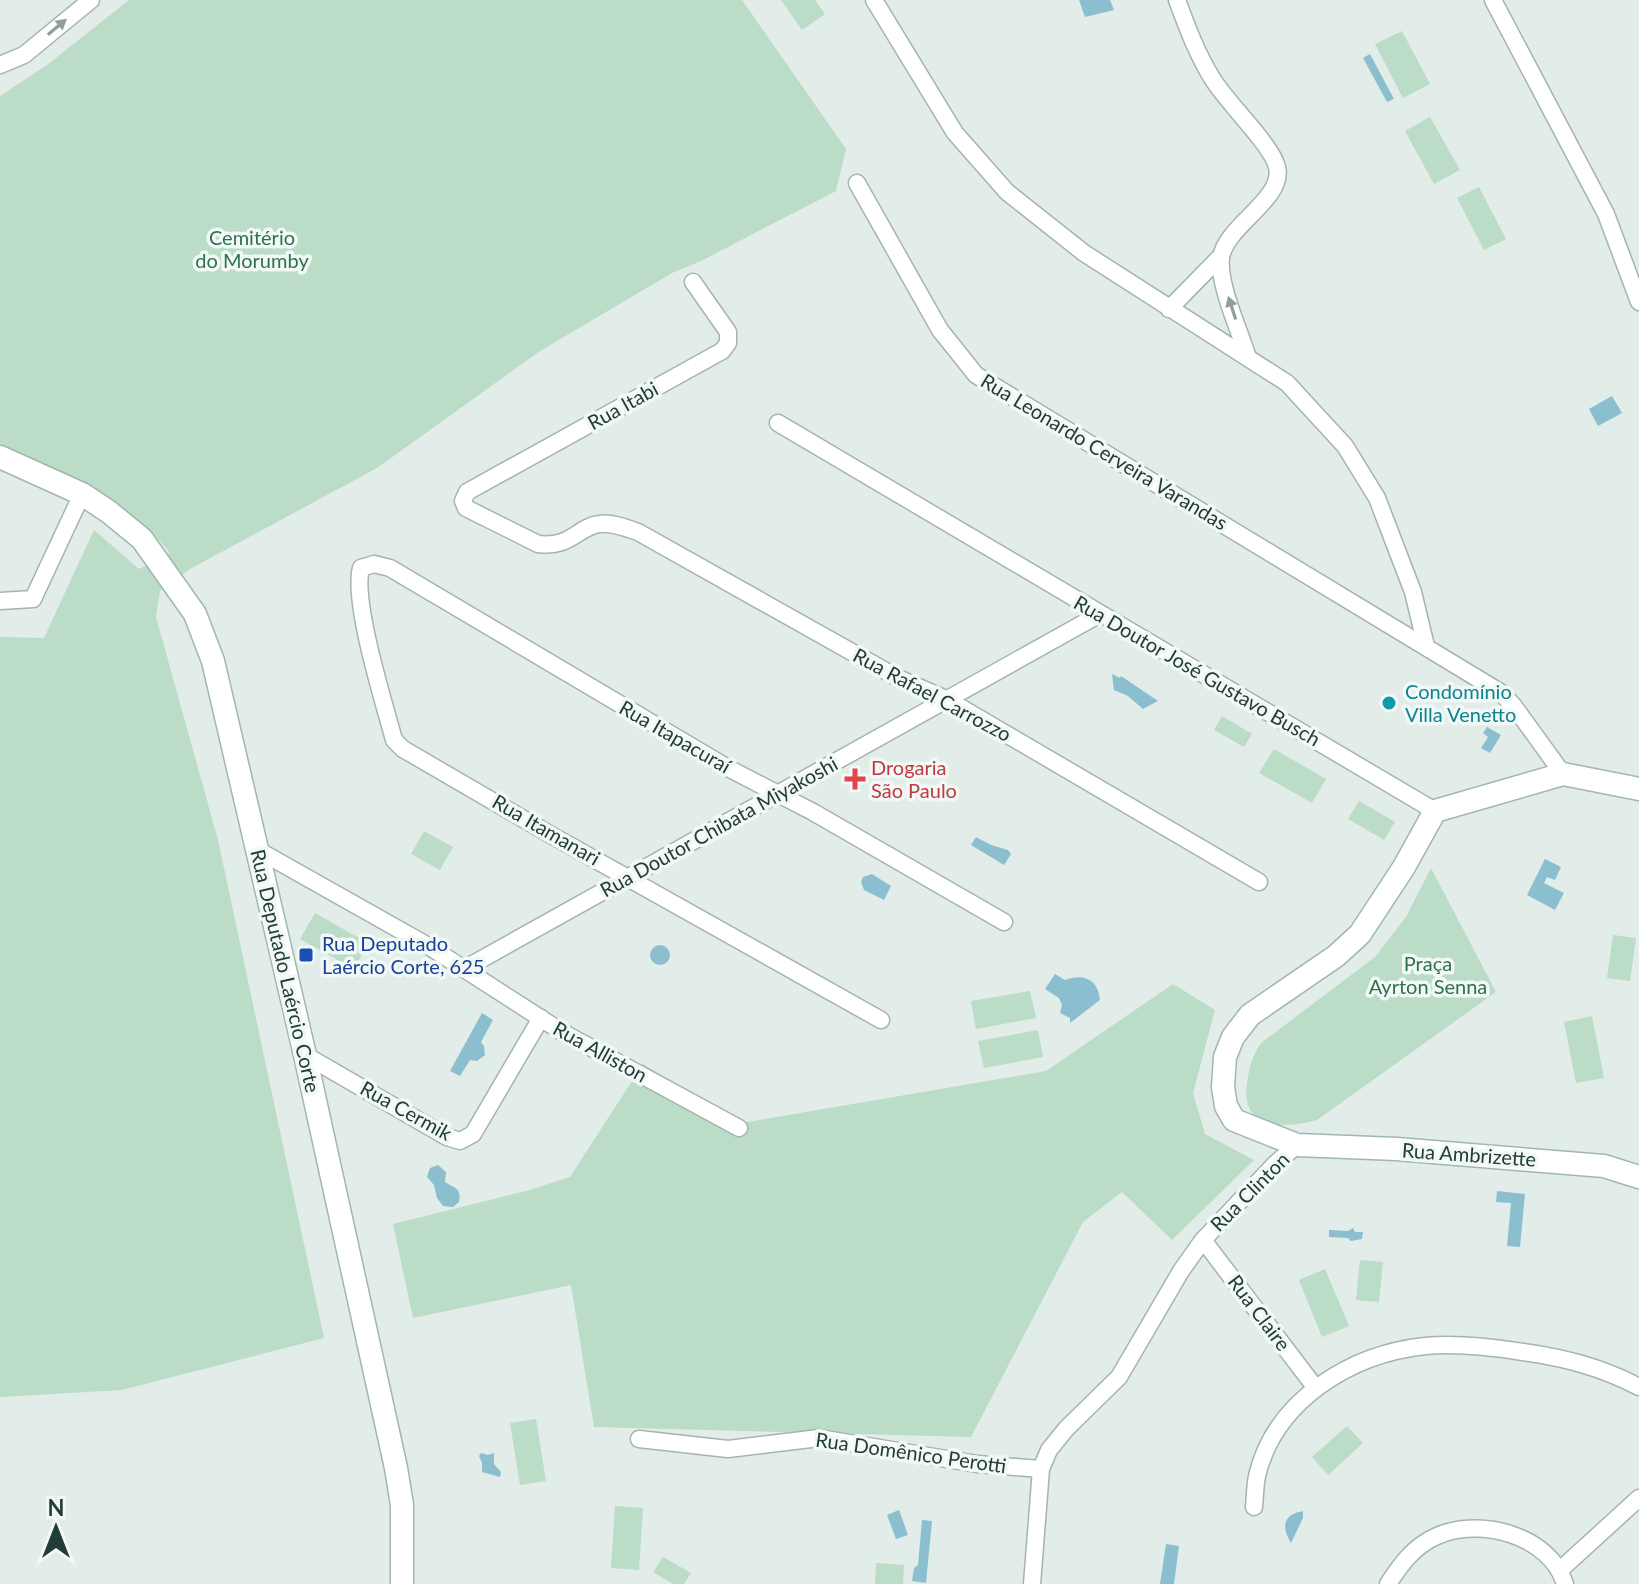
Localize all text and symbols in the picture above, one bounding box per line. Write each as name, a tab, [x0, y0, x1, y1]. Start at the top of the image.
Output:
one-way arrow	[47, 19, 67, 36]
park label: Cemitério do Morumby	[195, 225, 309, 272]
one-way arrow	[1226, 295, 1238, 319]
street label: Rua Leonardo Cerveira Varandas	[977, 368, 1232, 534]
street label: Rua Itabi	[583, 376, 662, 434]
street label: Rua Doutor José Gustavo Busch	[1070, 590, 1325, 751]
street label: Rua Rafael Carrozzo	[849, 642, 1016, 746]
place label: Condomínio Villa Venetto	[1405, 679, 1516, 726]
marker: Condomínio Villa Venetto	[1380, 694, 1398, 712]
street label: Rua Itapacuraí	[616, 695, 736, 778]
street label: Rua Doutor Chibata Miyakoshi	[596, 751, 841, 902]
place label: Drogaria São Paulo	[871, 755, 957, 802]
marker: Drogaria São Paulo	[846, 770, 864, 788]
street label: Rua Itamanari	[488, 789, 605, 870]
street label: Rua Deputado Laércio Corte	[246, 847, 326, 1095]
place label: Rua Deputado Laércio Corte, 625	[322, 931, 484, 978]
marker: Rua Deputado Laércio Corte, 625	[297, 946, 315, 964]
park label: Praça Ayrton Senna	[1369, 951, 1487, 998]
street label: Rua Alliston	[549, 1015, 652, 1087]
street label: Rua Cermik	[357, 1075, 457, 1145]
street label: Rua Ambrizette	[1401, 1137, 1537, 1171]
street label: Rua Clinton	[1205, 1147, 1294, 1236]
street label: Rua Claire	[1224, 1270, 1296, 1355]
street label: Rua Domênico Perotti	[814, 1427, 1008, 1477]
north arrow	[16, 1488, 96, 1568]
text: N	[48, 1494, 64, 1521]

